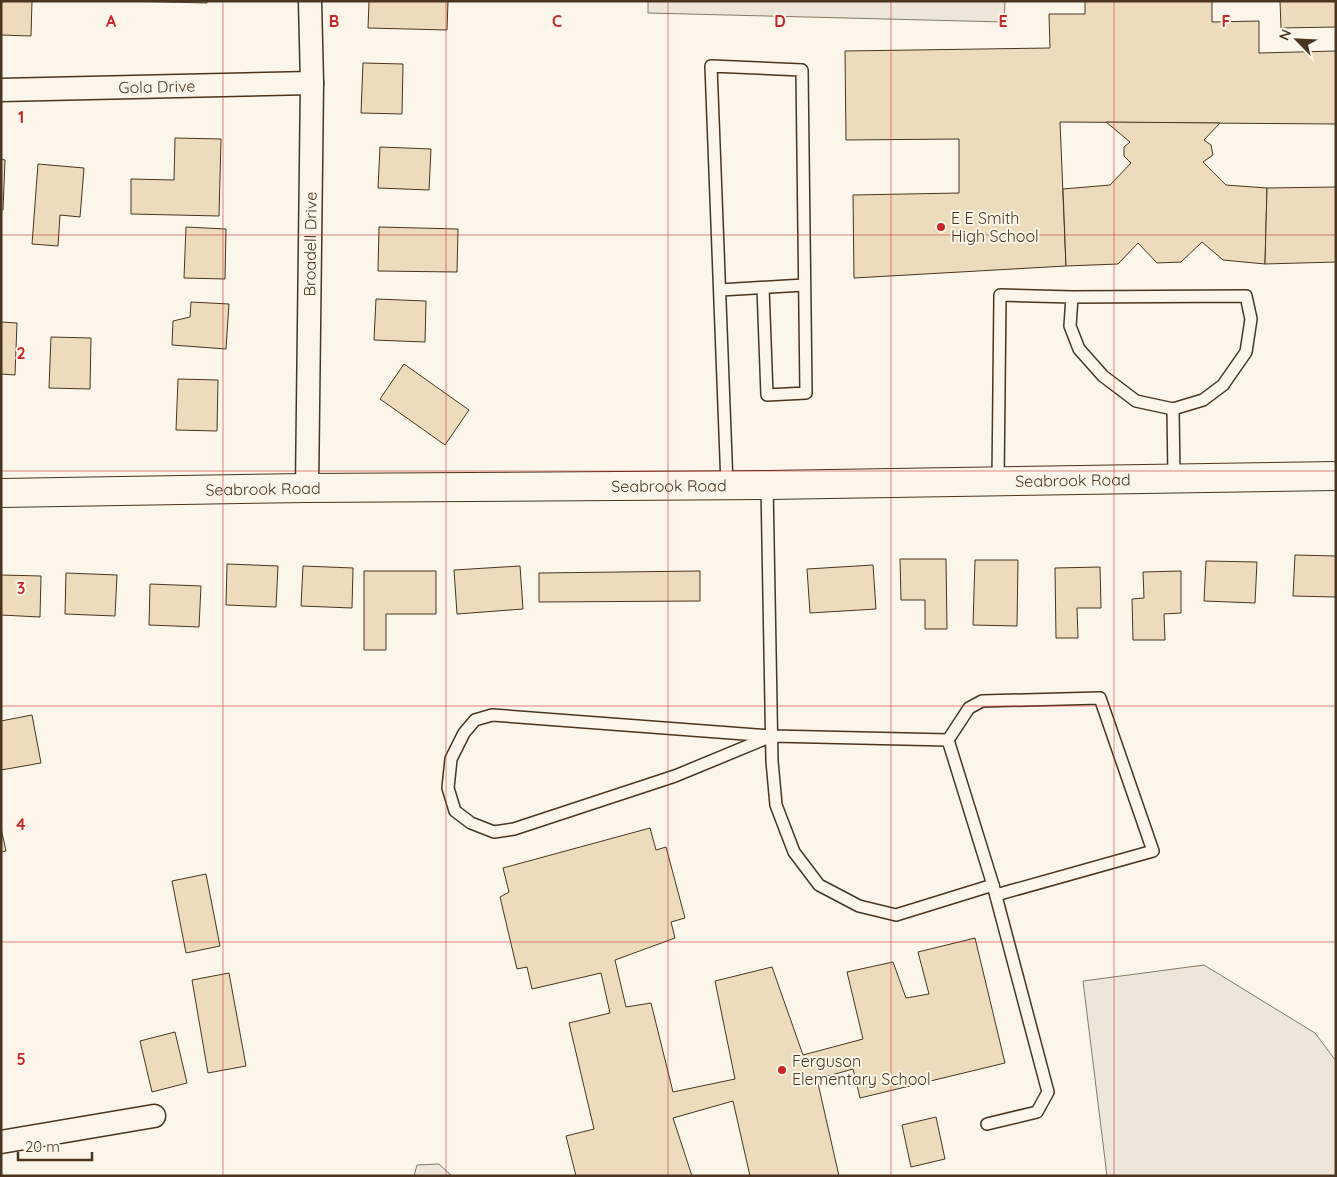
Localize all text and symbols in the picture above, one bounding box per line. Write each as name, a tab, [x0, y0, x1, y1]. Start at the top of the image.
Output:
text: A	[106, 11, 117, 31]
text: B	[329, 11, 339, 31]
text: C	[552, 11, 562, 31]
text: D	[774, 11, 786, 31]
text: E	[998, 11, 1008, 31]
text: F	[1222, 11, 1231, 31]
north arrow	[1272, 15, 1322, 65]
text: N	[1275, 26, 1295, 43]
street label: Gola Drive	[118, 76, 196, 97]
text: 1	[18, 107, 24, 127]
street label: Broadell Drive	[299, 192, 321, 296]
place label: E E Smith High School	[951, 208, 1039, 246]
marker: E E Smith High School	[935, 221, 947, 233]
text: 2	[16, 343, 26, 363]
street label: Seabrook Road	[1015, 469, 1131, 491]
street label: Seabrook Road	[611, 475, 727, 496]
street label: Seabrook Road	[205, 478, 321, 500]
text: 3	[17, 578, 25, 598]
text: 4	[16, 814, 26, 834]
text: 5	[16, 1049, 26, 1069]
place label: Ferguson Elementary School	[792, 1051, 931, 1089]
marker: Ferguson Elementary School	[776, 1064, 788, 1076]
scale bar	[18, 1130, 91, 1162]
text: 20 m	[25, 1137, 60, 1156]

